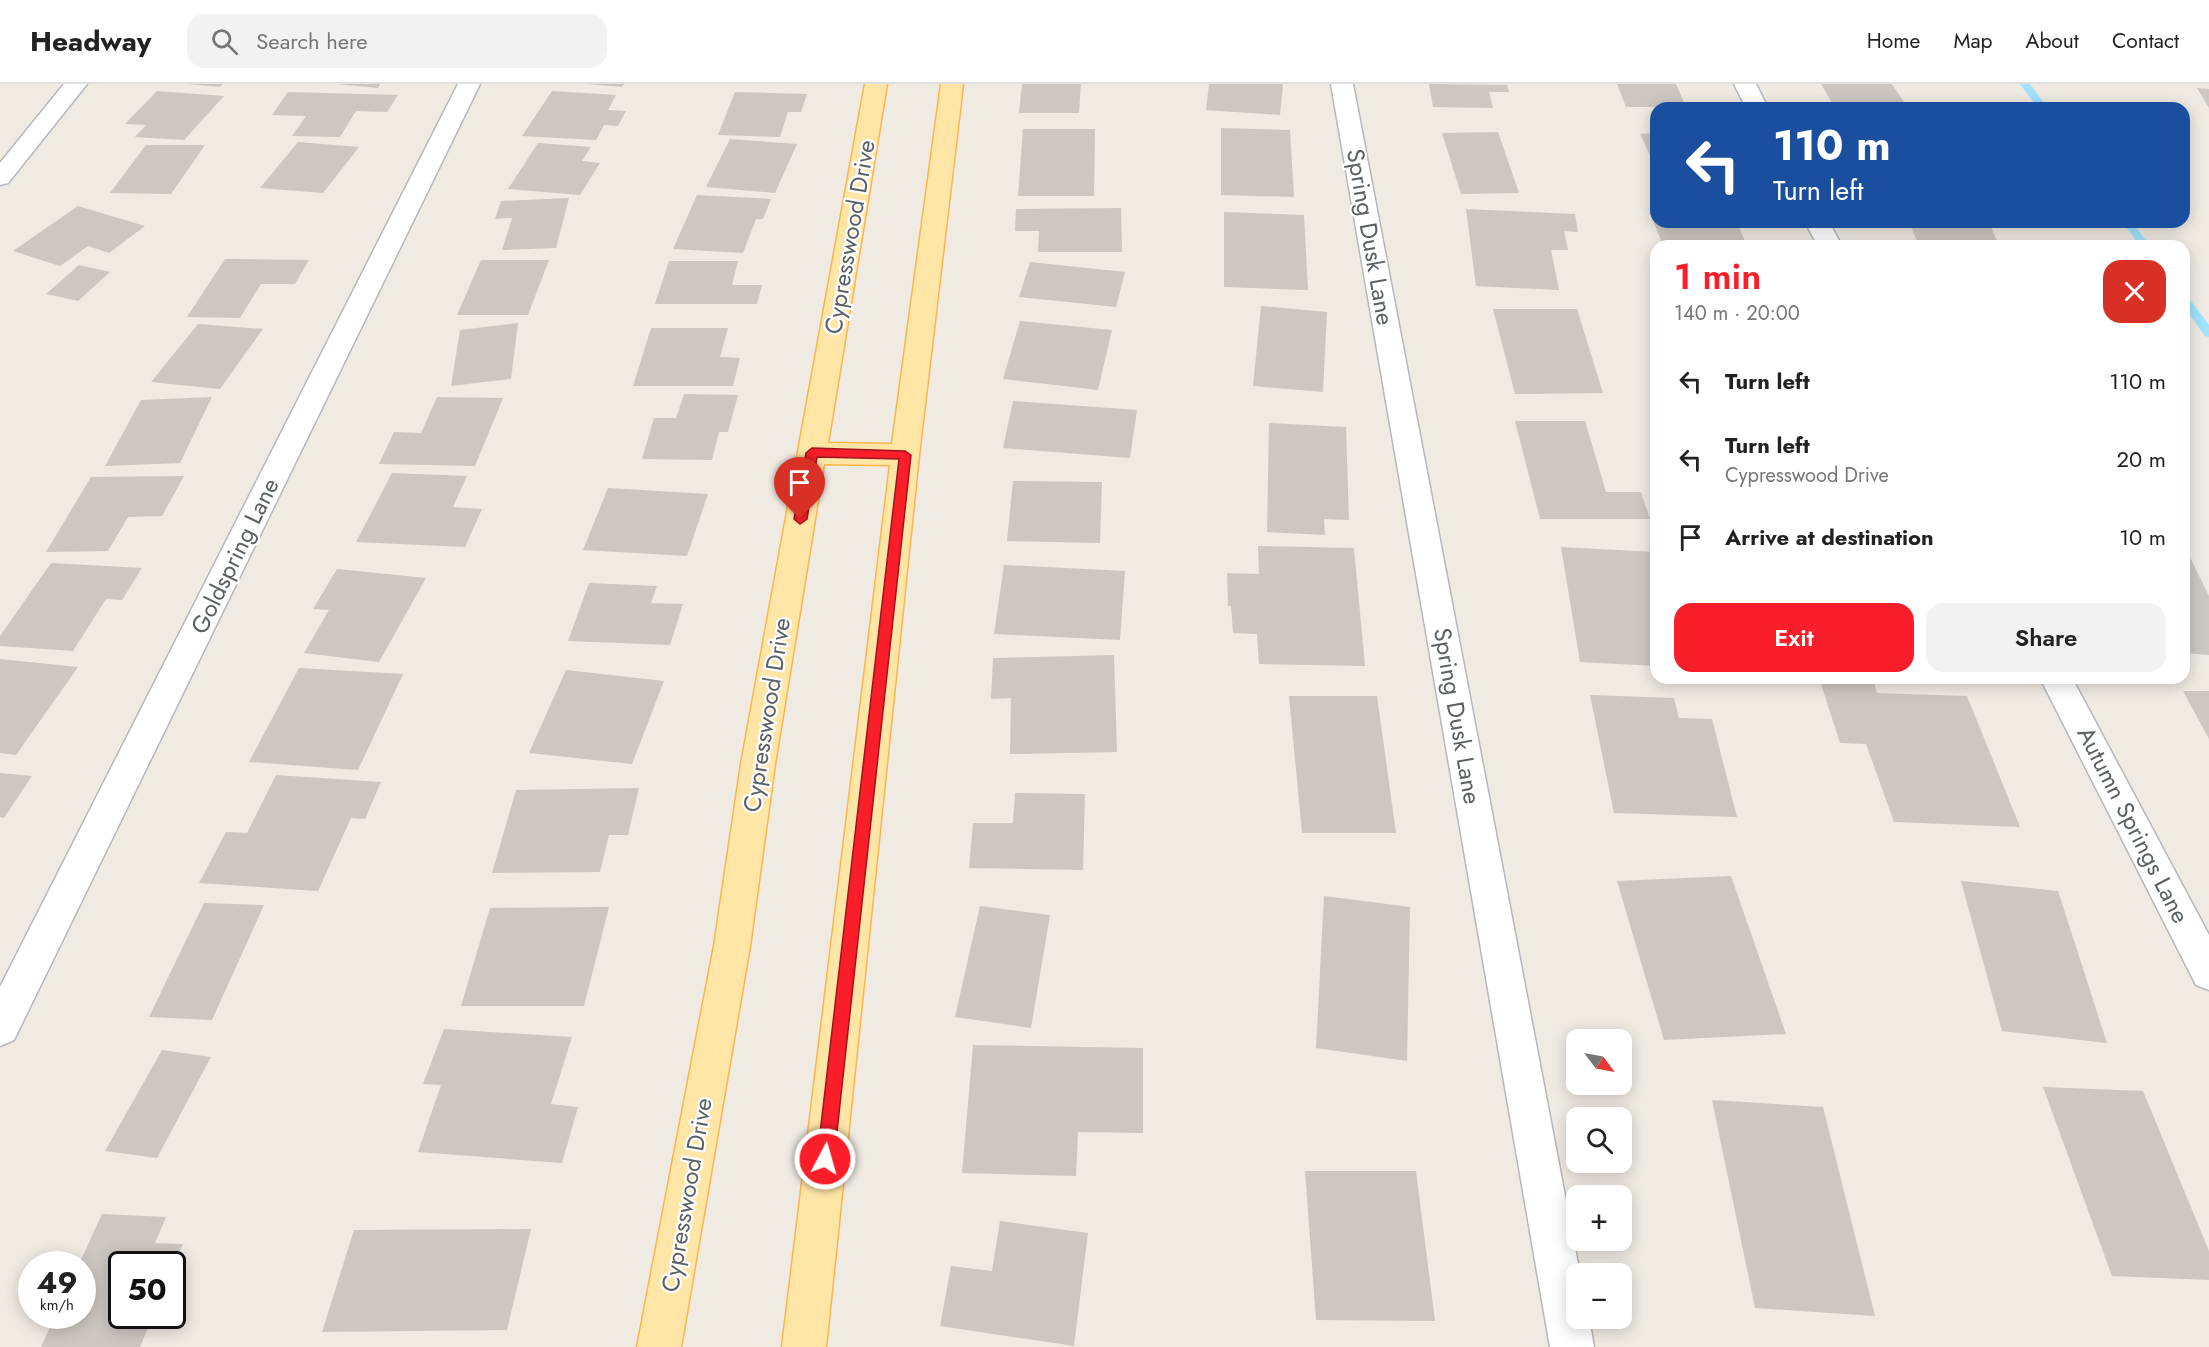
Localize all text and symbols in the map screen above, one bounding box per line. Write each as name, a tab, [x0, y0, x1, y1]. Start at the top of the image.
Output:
search box	[187, 14, 607, 68]
text: Headway	[30, 21, 151, 62]
icon: search	[208, 25, 241, 58]
text: Search here	[256, 25, 368, 57]
text: Home	[1867, 26, 1920, 56]
text: Map	[1953, 26, 1993, 56]
text: About	[2026, 26, 2079, 56]
text: Contact	[2112, 26, 2179, 56]
text: 110 m	[1773, 115, 1891, 176]
icon: left	[1674, 126, 1752, 204]
street label: Cypresswood Drive	[815, 137, 884, 337]
street label: Spring Dusk Lane	[1338, 146, 1403, 328]
text: Turn left	[1773, 171, 1863, 210]
text: 1 min	[1674, 250, 1761, 302]
button: close	[2103, 260, 2166, 323]
text: 140 m · 20:00	[1674, 299, 1800, 328]
icon: left	[1674, 365, 1707, 398]
text: Turn left	[1725, 365, 1810, 397]
text: 110 m	[2109, 365, 2166, 397]
text: Turn left	[1725, 429, 1810, 461]
icon: left	[1674, 443, 1707, 476]
text: 20 m	[2117, 443, 2166, 475]
pin	[774, 457, 825, 519]
text: Cypresswood Drive	[1725, 461, 1889, 490]
icon: arrive	[783, 466, 816, 499]
street label: Goldspring Lane	[182, 472, 287, 640]
icon: arrive	[1674, 521, 1707, 554]
text: Arrive at destination	[1725, 521, 1934, 553]
text: 10 m	[2119, 521, 2166, 553]
button: Exit	[1674, 603, 1914, 672]
button: Share	[1926, 603, 2166, 672]
street label: Cypresswood Drive	[734, 615, 799, 815]
street label: Spring Dusk Lane	[1425, 625, 1490, 807]
street label: Autumn Springs Lane	[2069, 720, 2198, 929]
north arrow	[1566, 1029, 1632, 1095]
map controls	[1566, 1029, 1632, 1329]
street label: Cypresswood Drive	[652, 1095, 721, 1295]
button: search	[1566, 1107, 1632, 1173]
position arrow	[793, 1127, 857, 1191]
button: +	[1566, 1185, 1632, 1251]
speed limit sign: 50	[108, 1251, 186, 1329]
text: 49	[36, 1261, 78, 1304]
button: −	[1566, 1263, 1632, 1329]
text: km/h	[40, 1294, 74, 1316]

